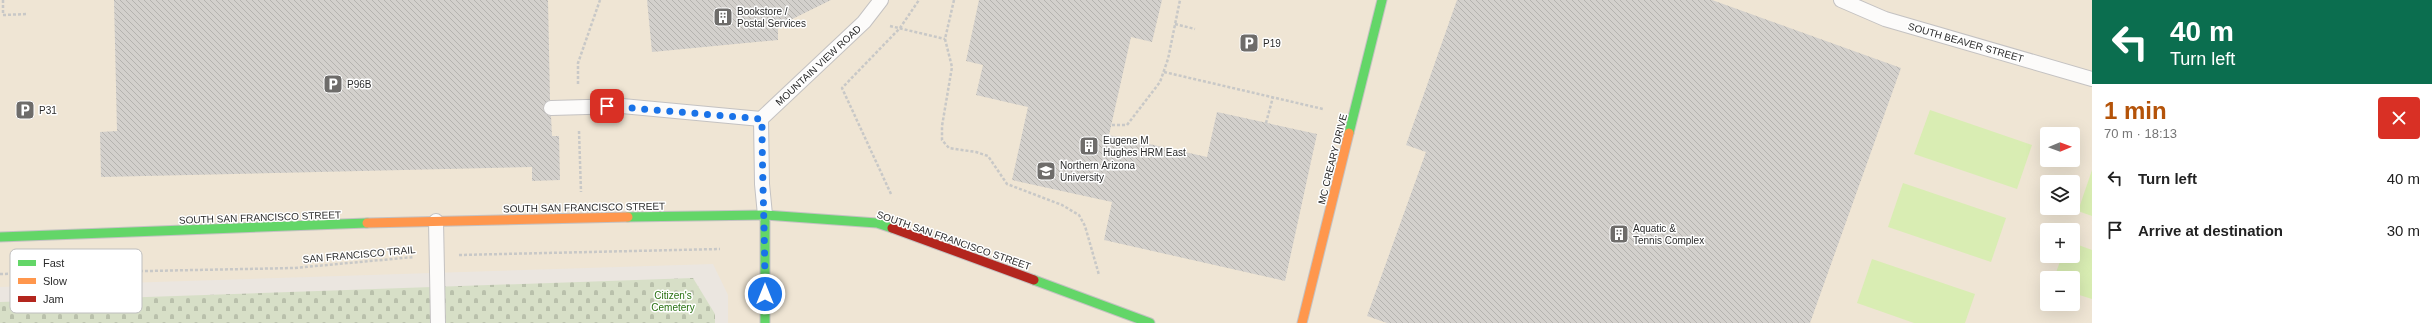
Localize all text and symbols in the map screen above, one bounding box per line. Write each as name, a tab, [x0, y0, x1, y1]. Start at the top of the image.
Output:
building icon: Bookstore / Postal Services	[712, 6, 734, 28]
place label: Bookstore / Postal Services	[737, 6, 806, 29]
icon: left	[2104, 16, 2156, 68]
text: 40 m	[2170, 16, 2234, 47]
street label: SOUTH BEAVER STREET	[1907, 21, 2025, 64]
street label: MOUNTAIN VIEW ROAD	[773, 23, 863, 108]
parking icon: P19	[1238, 32, 1260, 54]
place label: P19	[1263, 38, 1281, 49]
text: Turn left	[2170, 49, 2235, 69]
parking icon: P96B	[322, 73, 344, 95]
place label: P96B	[347, 79, 372, 90]
pin	[590, 89, 624, 123]
icon: arrive	[596, 95, 618, 117]
text: 1 min	[2104, 97, 2167, 124]
button: close	[2378, 97, 2420, 139]
parking icon: P31	[14, 99, 36, 121]
place label: P31	[39, 105, 57, 116]
street label: MC CREARY DRIVE	[1316, 112, 1349, 206]
text: 70 m · 18:13	[2104, 126, 2177, 141]
north arrow	[2040, 127, 2080, 167]
map controls	[2040, 127, 2080, 311]
building icon: Eugene M Hughes HRM East	[1078, 135, 1100, 157]
place label: Eugene M Hughes HRM East	[1103, 135, 1186, 158]
school or university icon: Northern Arizona University	[1035, 160, 1057, 182]
place label: Northern Arizona University	[1060, 160, 1135, 183]
icon: left	[2104, 167, 2126, 189]
text: Turn left	[2138, 170, 2197, 187]
text: 40 m	[2387, 170, 2420, 187]
button: layers	[2040, 175, 2080, 215]
street label: SOUTH SAN FRANCISCO STREET	[503, 201, 665, 214]
street label: SOUTH SAN FRANCISCO STREET	[179, 209, 341, 226]
street label: SOUTH SAN FRANCISCO STREET	[875, 209, 1032, 272]
icon: arrive	[2104, 219, 2126, 241]
text: Arrive at destination	[2138, 222, 2283, 239]
text: 30 m	[2387, 222, 2420, 239]
building icon: Aquatic & Tennis Complex	[1608, 223, 1630, 245]
place label: Aquatic & Tennis Complex	[1633, 223, 1704, 246]
button: +	[2040, 223, 2080, 263]
street label: SAN FRANCISCO TRAIL	[302, 244, 416, 265]
legend	[10, 249, 142, 313]
text: Fast	[43, 257, 64, 269]
button: −	[2040, 271, 2080, 311]
position arrow	[744, 273, 786, 315]
text: Slow	[43, 275, 67, 287]
park label: Citizen's Cemetery	[651, 290, 695, 313]
text: Jam	[43, 293, 64, 305]

